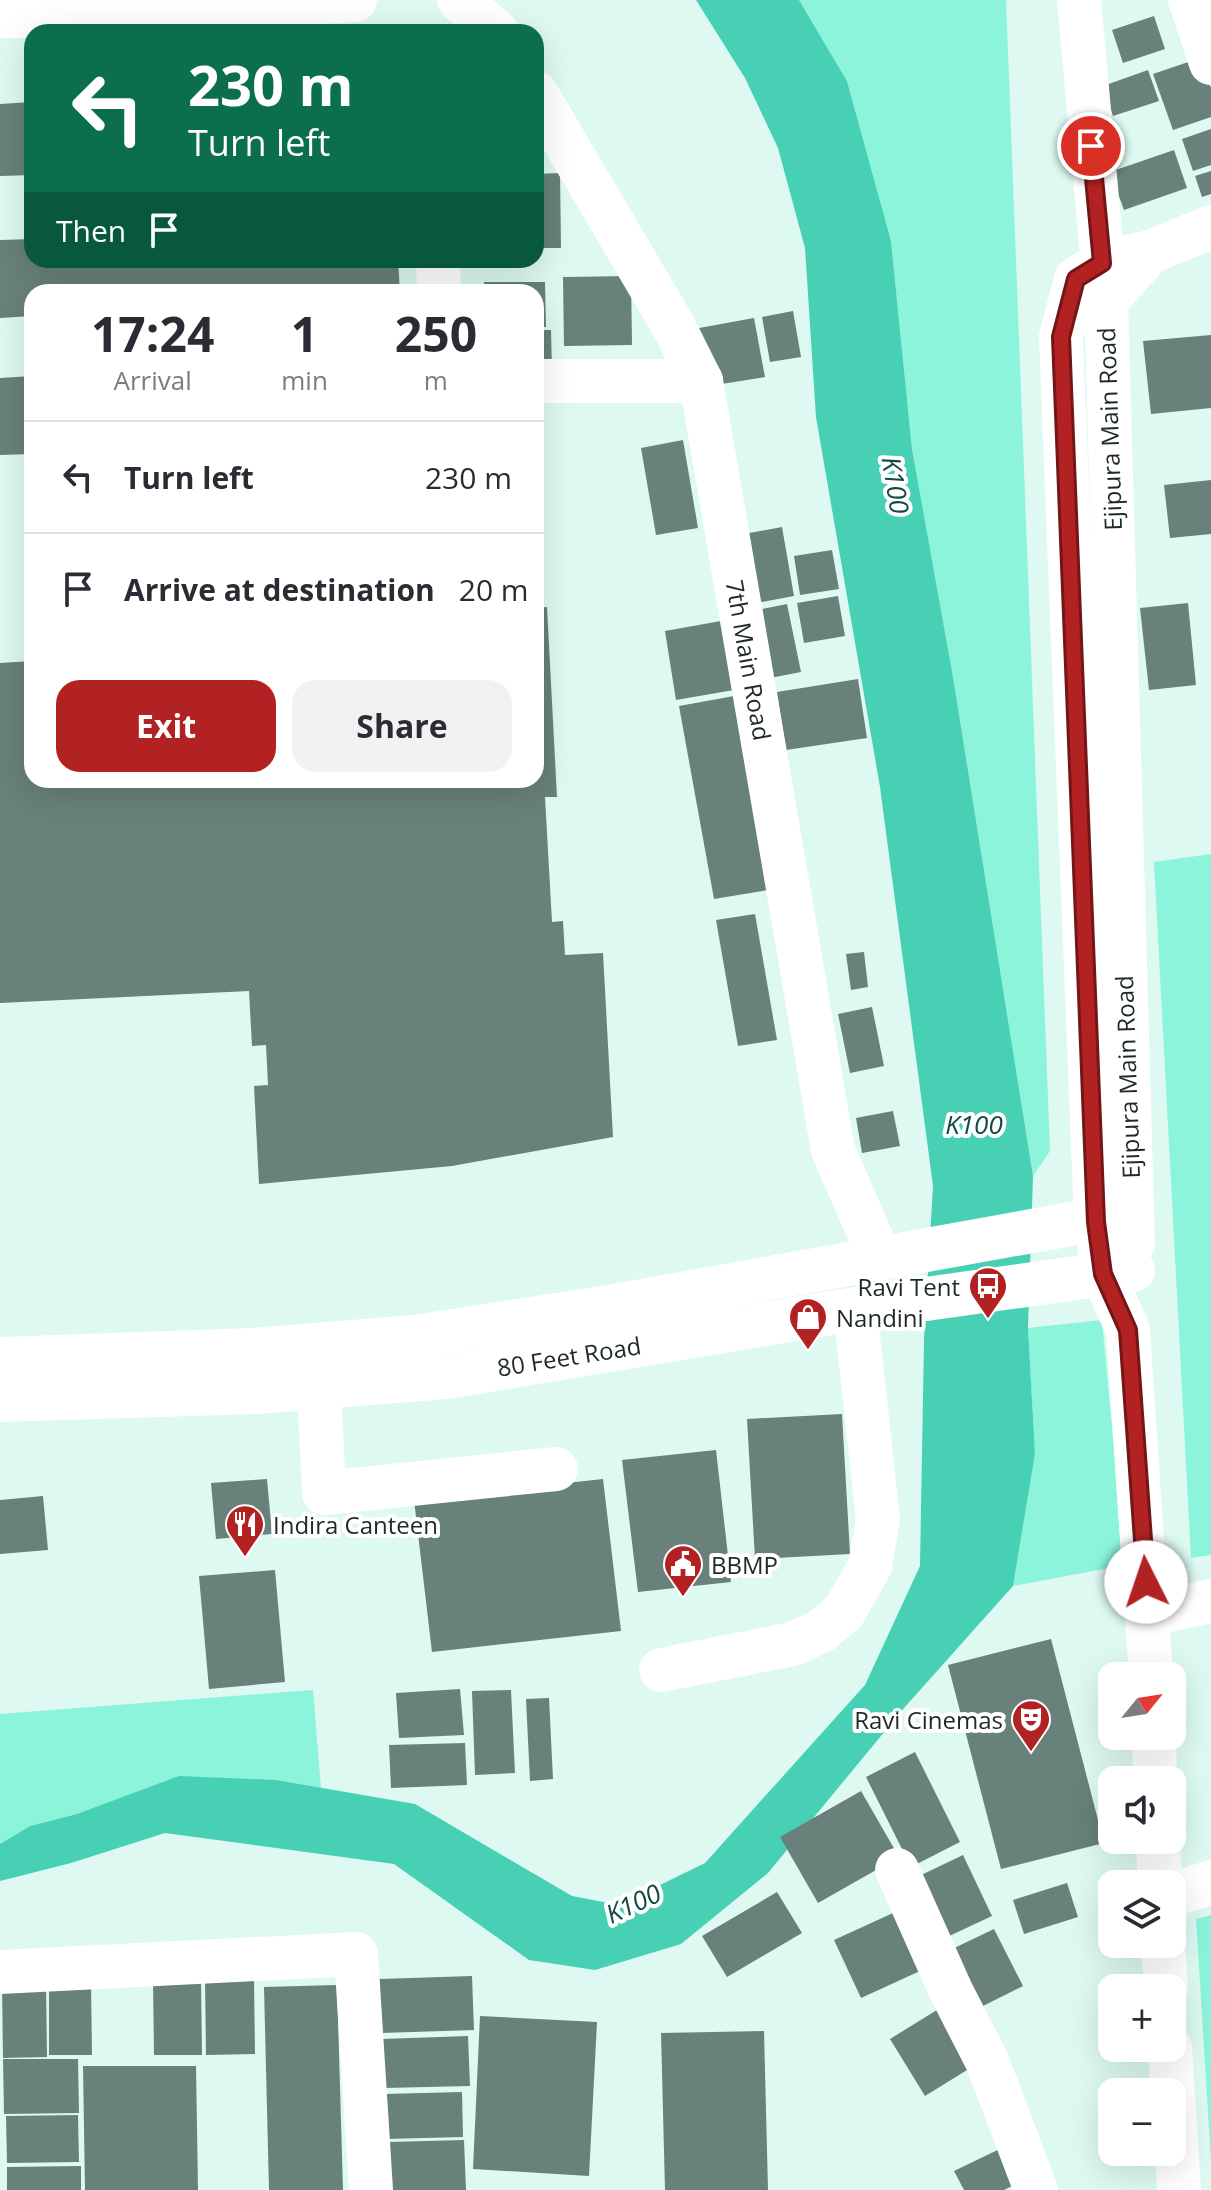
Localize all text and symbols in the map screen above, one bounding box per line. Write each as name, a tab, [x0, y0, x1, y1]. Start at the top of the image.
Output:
text: 230 m	[188, 46, 354, 122]
icon: left	[56, 56, 160, 160]
pin	[1057, 112, 1125, 180]
text: Turn left	[188, 118, 330, 167]
icon: arrive	[1069, 124, 1113, 168]
icon: arrive	[142, 208, 186, 252]
text: Then	[56, 210, 126, 251]
text: 17:24	[91, 301, 214, 366]
text: 1	[291, 301, 318, 366]
text: 250	[395, 301, 477, 366]
street label: Ejipura Main Road	[1089, 327, 1129, 531]
text: Arrival	[113, 362, 192, 398]
text: min	[281, 362, 328, 398]
text: m	[424, 362, 448, 398]
water label: K100	[874, 454, 918, 516]
icon: left	[56, 455, 100, 499]
text: Turn left	[124, 457, 254, 498]
text: 230 m	[425, 457, 512, 498]
icon: arrive	[56, 567, 100, 611]
text: Arrive at destination	[124, 569, 435, 610]
text: 20 m	[459, 569, 529, 610]
street label: 7th Main Road	[719, 577, 779, 743]
button: Exit	[56, 680, 276, 772]
button: Share	[292, 680, 512, 772]
street label: Ejipura Main Road	[1107, 975, 1147, 1179]
water label: K100	[945, 1106, 1003, 1142]
bus stop icon: Ravi Tent	[967, 1265, 1009, 1320]
place label: Ravi Tent	[858, 1270, 960, 1303]
shop icon: Nandini	[787, 1296, 829, 1351]
place label: Nandini	[836, 1301, 924, 1334]
street label: 80 Feet Road	[495, 1328, 643, 1384]
restaurant icon: Indira Canteen	[224, 1503, 266, 1558]
place label: Indira Canteen	[273, 1508, 438, 1541]
position arrow	[1104, 1540, 1188, 1624]
public building icon: BBMP	[662, 1543, 704, 1598]
place label: BBMP	[711, 1548, 778, 1581]
north arrow	[1098, 1662, 1186, 1750]
map controls	[1098, 1662, 1186, 2166]
theatre icon: Ravi Cinemas	[1010, 1698, 1052, 1753]
place label: Ravi Cinemas	[854, 1703, 1003, 1736]
button: sound	[1098, 1766, 1186, 1854]
button: layers	[1098, 1870, 1186, 1958]
water label: K100	[599, 1875, 667, 1931]
button: +	[1098, 1974, 1186, 2062]
button: −	[1098, 2078, 1186, 2166]

